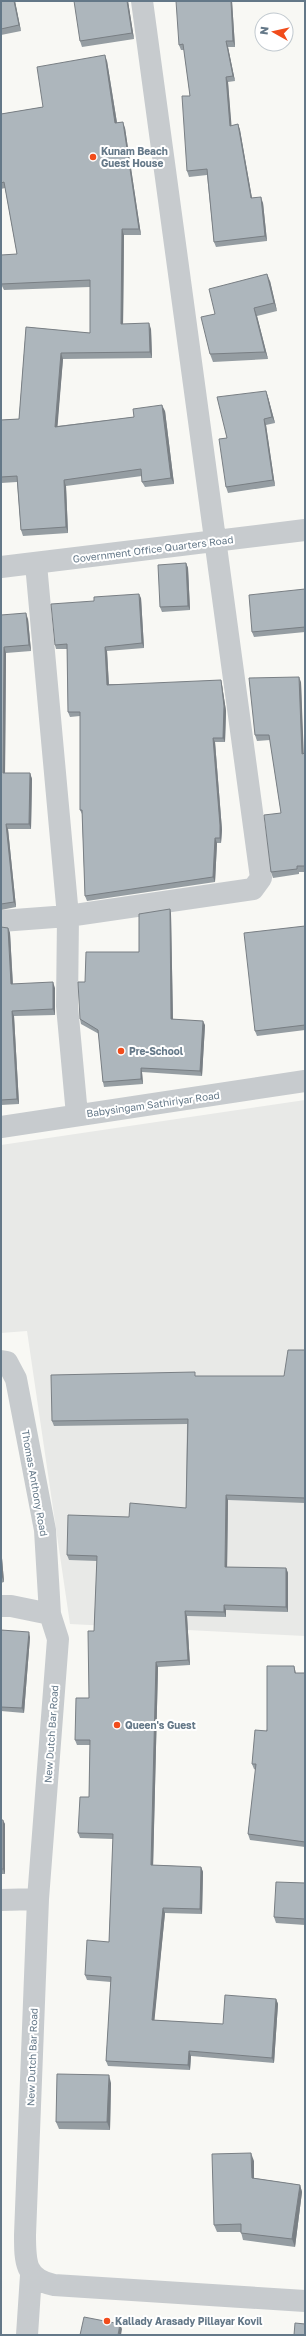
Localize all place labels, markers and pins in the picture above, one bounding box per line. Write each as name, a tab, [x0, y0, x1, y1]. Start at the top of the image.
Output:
place label: Kunam Beach Guest House	[101, 145, 168, 169]
marker: Kunam Beach Guest House	[88, 152, 98, 162]
place label: Pre-School	[129, 1045, 184, 1057]
marker: Pre-School	[116, 1046, 126, 1056]
place label: Queen's Guest	[125, 1719, 196, 1731]
marker: Queen's Guest	[112, 1720, 122, 1730]
place label: Kallady Arasady Pillayar Kovil	[115, 2315, 263, 2327]
marker: Kallady Arasady Pillayar Kovil	[102, 2316, 112, 2326]

